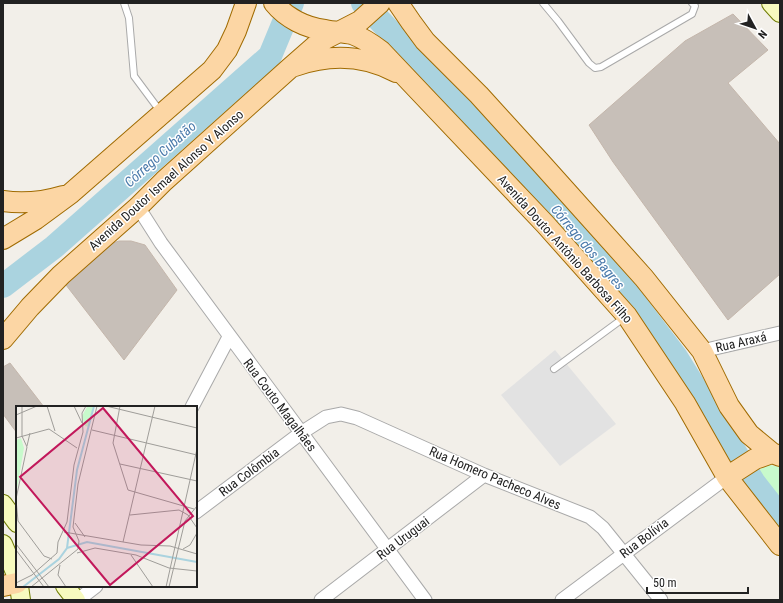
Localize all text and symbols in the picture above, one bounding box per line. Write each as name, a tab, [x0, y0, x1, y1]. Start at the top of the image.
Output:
north arrow	[735, 8, 775, 48]
text: N	[755, 27, 769, 41]
street label: Avenida Doutor Ismael Alonso Y Alonso	[86, 107, 246, 253]
water label: Córrego Cubatão	[121, 118, 199, 190]
street label: Avenida Doutor Antônio Barbosa Filho	[494, 172, 636, 326]
water label: Córrego dos Bagres	[548, 201, 628, 293]
street label: Rua Araxá	[714, 329, 768, 355]
street label: Rua Couto Magalhães	[240, 356, 320, 454]
inset map	[16, 406, 197, 587]
street label: Rua Homero Pacheco Alves	[427, 443, 563, 513]
street label: Rua Colômbia	[216, 445, 282, 499]
street label: Rua Uruguai	[374, 513, 432, 563]
street label: Rua Bolívia	[617, 515, 671, 561]
scale bar	[647, 569, 748, 595]
text: 50 m	[653, 576, 677, 590]

